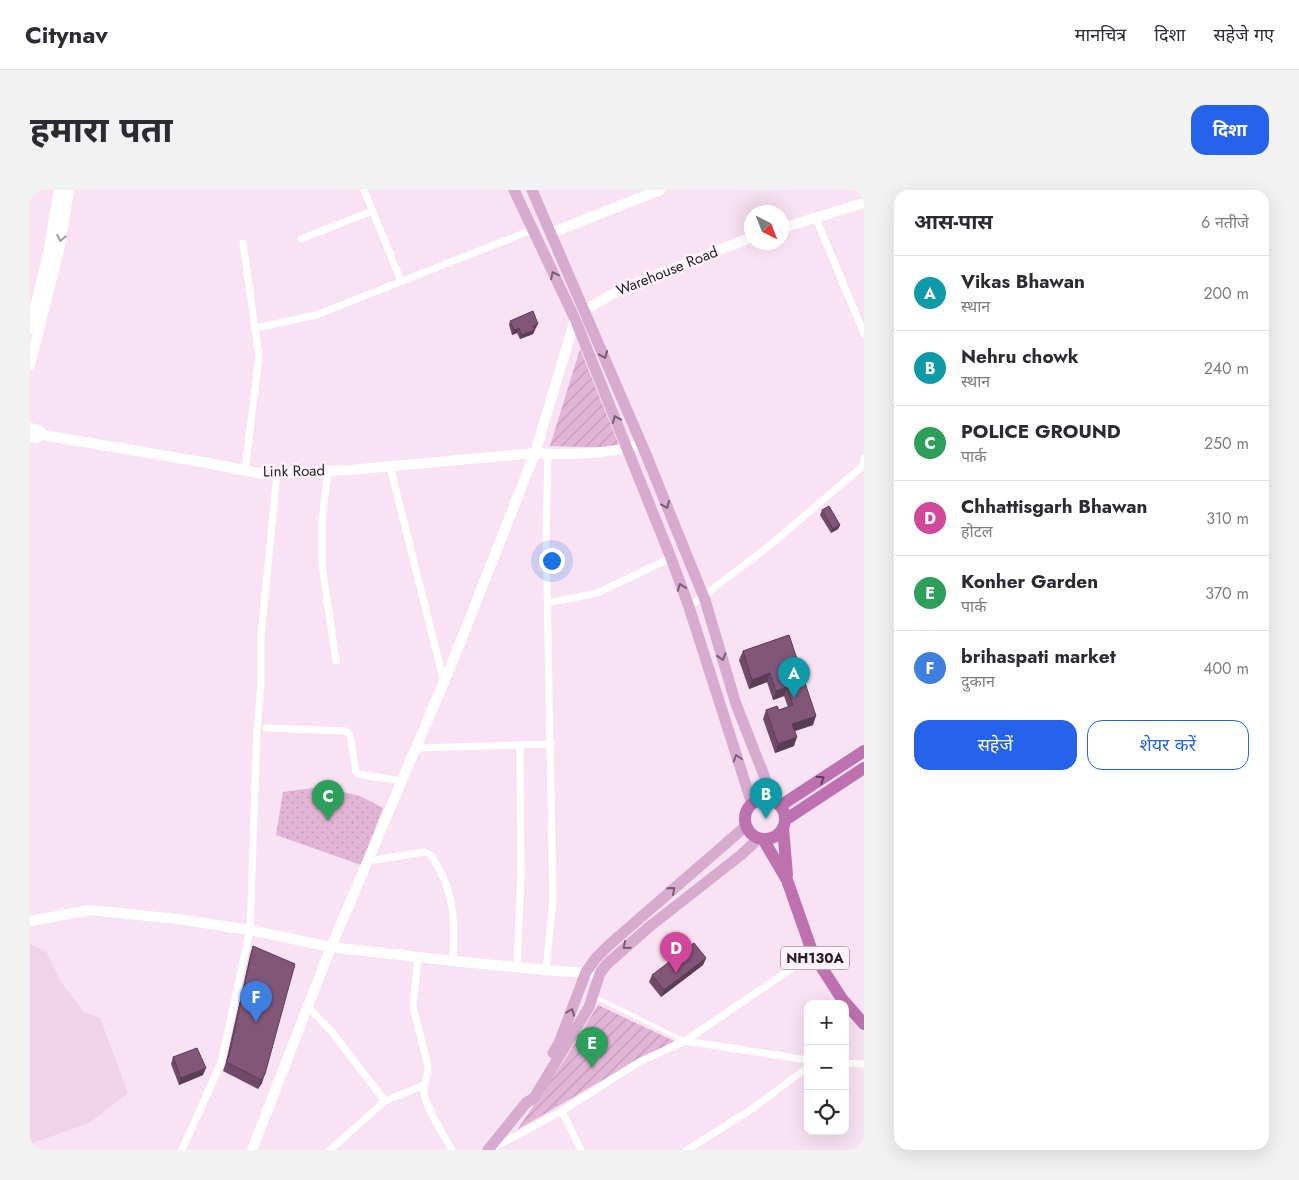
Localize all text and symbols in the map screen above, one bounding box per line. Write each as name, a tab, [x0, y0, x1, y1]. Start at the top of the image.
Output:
text: Citynav	[25, 17, 108, 52]
text: मानचित्र	[1075, 22, 1126, 48]
text: दिशा	[1154, 22, 1185, 48]
text: सहेजे गए	[1213, 22, 1274, 48]
text: हमारा पता	[30, 105, 173, 155]
button: दिशा	[1191, 105, 1269, 155]
north arrow	[744, 205, 789, 250]
text: आस-पास	[914, 207, 993, 237]
text: 6 नतीजे	[1201, 211, 1249, 234]
one-way arrow	[56, 234, 66, 242]
street label: Warehouse Road	[613, 241, 721, 301]
text: Vikas Bhawan	[961, 268, 1085, 295]
one-way arrow	[550, 271, 560, 280]
text: A	[924, 282, 936, 305]
text: 200 m	[1203, 282, 1249, 305]
text: स्थान	[961, 295, 990, 318]
text: Nehru chowk	[961, 343, 1079, 370]
one-way arrow	[597, 350, 608, 359]
text: B	[925, 357, 935, 380]
text: 240 m	[1204, 357, 1249, 380]
text: स्थान	[961, 370, 990, 393]
one-way arrow	[611, 415, 622, 424]
text: POLICE GROUND	[961, 418, 1121, 445]
text: C	[924, 432, 936, 455]
text: 250 m	[1204, 432, 1249, 455]
text: पार्क	[961, 445, 987, 468]
street label: Link Road	[263, 459, 325, 483]
text: Chhattisgarh Bhawan	[961, 493, 1148, 520]
one-way arrow	[660, 500, 671, 509]
text: D	[924, 507, 936, 530]
text: 310 m	[1206, 507, 1249, 530]
text: होटल	[961, 520, 993, 543]
your location	[539, 548, 565, 574]
text: Konher Garden	[961, 568, 1098, 595]
text: E	[925, 582, 935, 605]
text: 370 m	[1205, 582, 1249, 605]
one-way arrow	[677, 583, 687, 591]
text: पार्क	[961, 595, 987, 618]
text: brihaspati market	[961, 643, 1116, 670]
one-way arrow	[716, 653, 726, 661]
pin: A	[778, 657, 810, 698]
text: F	[926, 657, 934, 680]
text: 400 m	[1203, 657, 1249, 680]
text: दुकान	[961, 670, 995, 693]
button: सहेजें	[914, 720, 1077, 770]
button: शेयर करें	[1087, 720, 1249, 770]
one-way arrow	[733, 754, 743, 762]
one-way arrow	[815, 776, 824, 786]
pin: B	[750, 778, 782, 819]
pin: C	[312, 780, 344, 821]
one-way arrow	[667, 887, 676, 896]
pin: D	[660, 932, 692, 973]
one-way arrow	[623, 941, 632, 950]
road number: NH130A	[781, 946, 849, 970]
pin: F	[240, 981, 272, 1022]
map controls	[804, 1000, 849, 1135]
button: +	[804, 1000, 849, 1045]
one-way arrow	[565, 1008, 575, 1017]
pin: E	[576, 1027, 608, 1068]
button: −	[804, 1045, 849, 1090]
button: locate	[804, 1090, 849, 1135]

